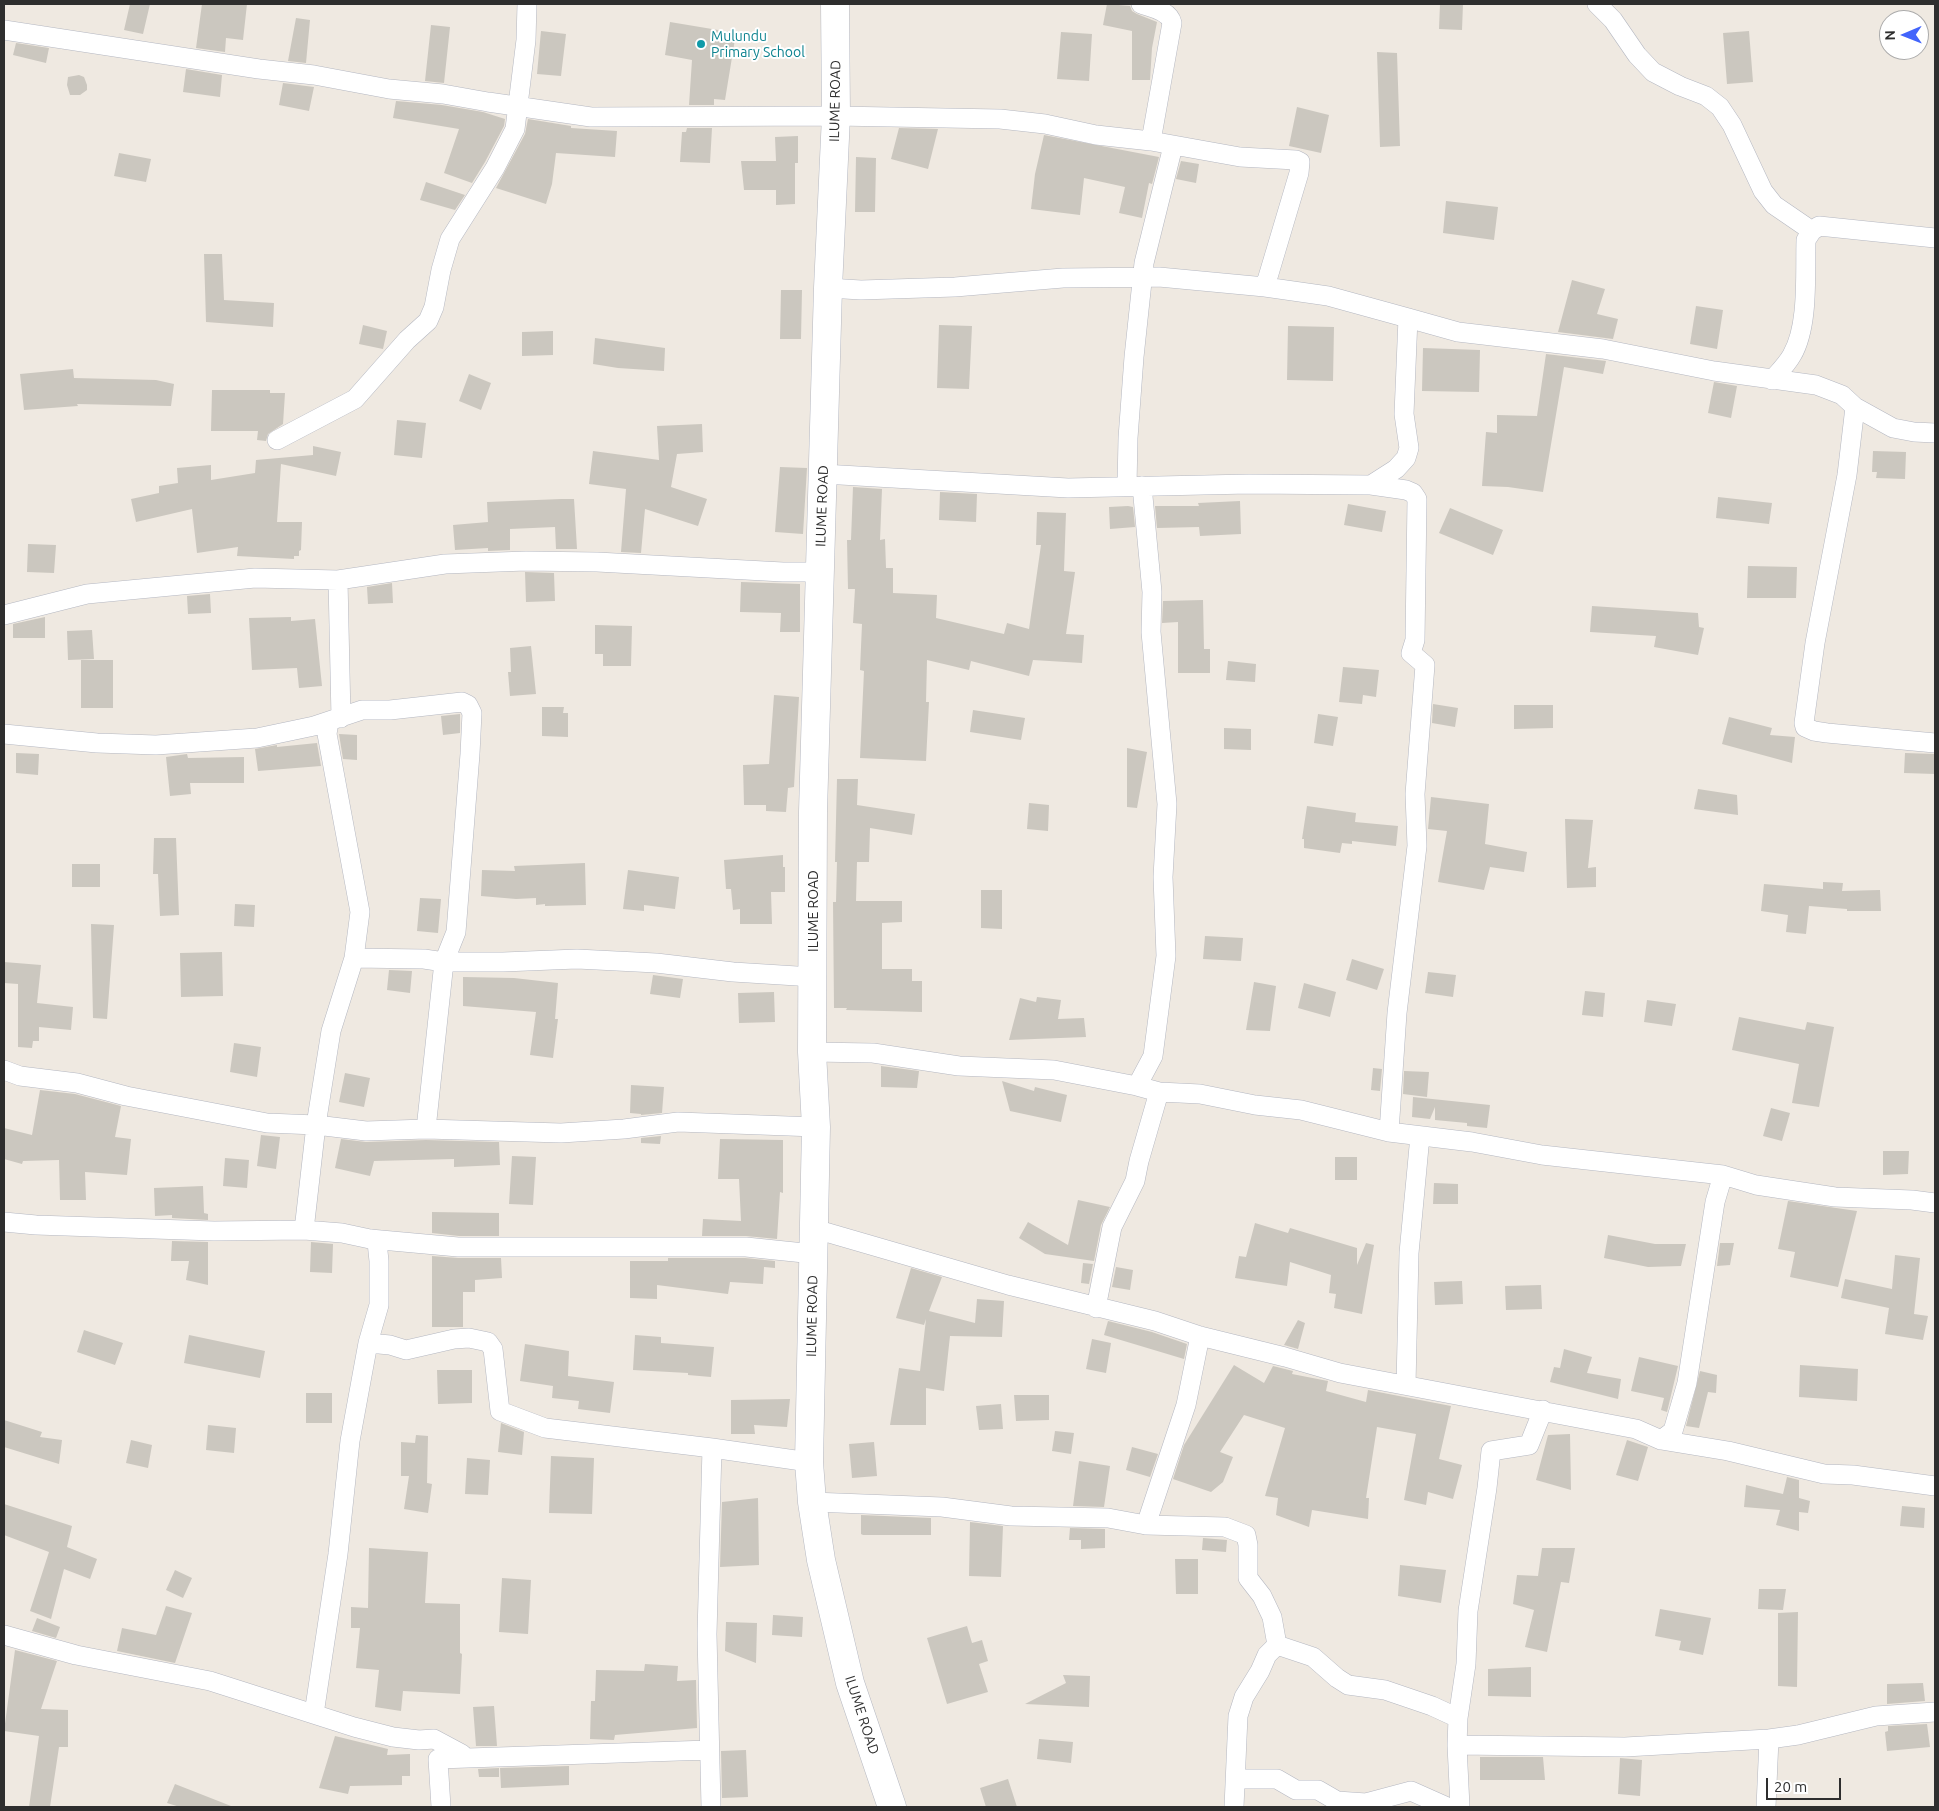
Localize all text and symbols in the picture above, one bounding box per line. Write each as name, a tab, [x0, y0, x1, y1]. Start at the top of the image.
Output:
north arrow	[1879, 10, 1929, 60]
place label: Mulundu Primary School	[711, 28, 805, 60]
text: N	[1882, 30, 1898, 41]
marker: Mulundu Primary School	[695, 38, 707, 50]
street label: ILUME ROAD	[826, 60, 844, 142]
street label: ILUME ROAD	[812, 465, 832, 547]
street label: ILUME ROAD	[805, 870, 821, 952]
street label: ILUME ROAD	[803, 1275, 821, 1357]
street label: ILUME ROAD	[841, 1673, 883, 1757]
scale bar	[1769, 1768, 1844, 1800]
text: 20 m	[1774, 1778, 1807, 1795]

